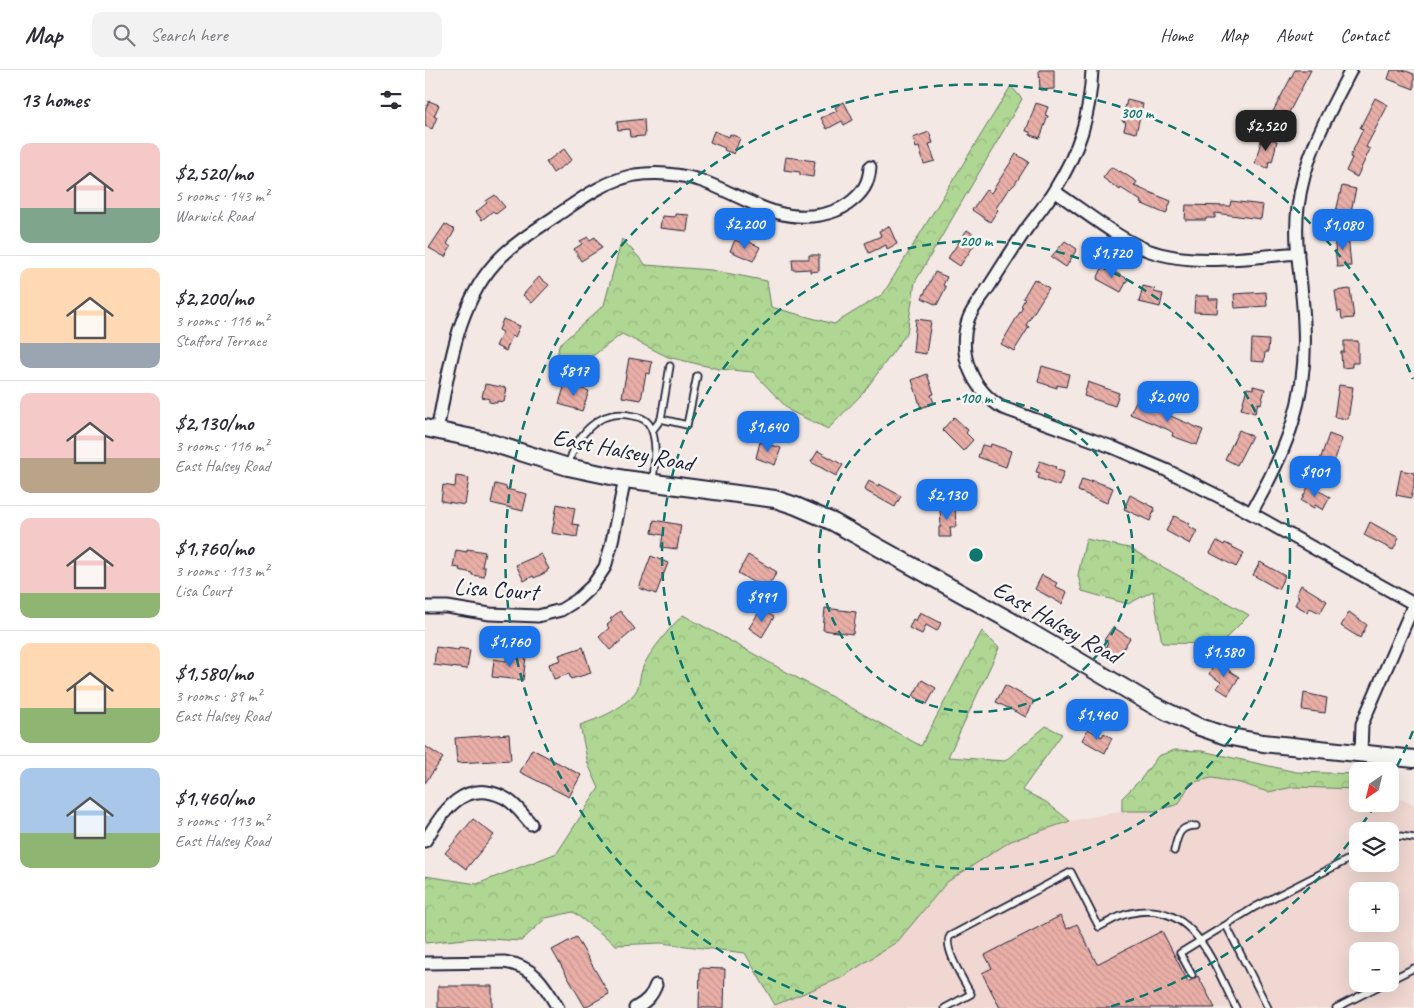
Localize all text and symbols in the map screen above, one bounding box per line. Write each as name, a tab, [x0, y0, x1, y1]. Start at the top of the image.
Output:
search box	[92, 12, 442, 57]
text: Map	[25, 20, 62, 50]
icon: search	[110, 21, 138, 49]
text: Search here	[150, 23, 228, 47]
text: Home	[1160, 24, 1193, 46]
text: Map	[1221, 24, 1248, 46]
text: About	[1276, 24, 1312, 46]
text: Contact	[1340, 24, 1389, 46]
icon: filters	[377, 86, 405, 114]
text: 13 homes	[20, 87, 89, 113]
text: 300 m	[1121, 104, 1155, 123]
pin: $2,520	[1225, 109, 1307, 152]
text: $2,520	[1247, 116, 1285, 136]
text: $2,520/mo	[175, 160, 253, 186]
icon: home	[60, 163, 120, 223]
text: 5 rooms · 143 m²	[175, 186, 269, 206]
text: Warwick Road	[175, 206, 254, 226]
pin: $2,200	[704, 208, 786, 250]
pin: $1,080	[1302, 208, 1384, 251]
text: $2,200	[725, 214, 765, 234]
text: $1,080	[1323, 215, 1363, 235]
text: 200 m	[960, 232, 994, 251]
pin: $1,720	[1071, 236, 1153, 279]
text: $1,720	[1092, 243, 1132, 263]
text: $2,200/mo	[175, 285, 253, 311]
icon: home	[60, 288, 120, 348]
text: 3 rooms · 116 m²	[175, 311, 269, 331]
text: Stafford Terrace	[175, 331, 266, 351]
pin: $817	[544, 354, 604, 397]
text: $817	[560, 361, 588, 381]
pin: $2,040	[1127, 380, 1209, 423]
text: $2,040	[1148, 387, 1188, 407]
text: 100 m	[960, 389, 994, 408]
text: $2,130/mo	[175, 410, 253, 436]
pin: $1,640	[727, 410, 809, 453]
icon: home	[60, 413, 120, 473]
text: $1,640	[748, 417, 788, 437]
street label: East Halsey Road	[550, 422, 699, 479]
text: 3 rooms · 116 m²	[175, 436, 269, 456]
text: East Halsey Road	[175, 456, 270, 476]
pin: $901	[1285, 456, 1345, 498]
text: $901	[1301, 462, 1329, 482]
pin: $2,130	[906, 478, 988, 521]
text: $2,130	[927, 485, 967, 505]
text: $1,760/mo	[175, 535, 254, 561]
icon: home	[60, 538, 120, 598]
centre of rings	[967, 546, 985, 564]
text: 3 rooms · 113 m²	[175, 561, 269, 581]
street label: Lisa Court	[453, 571, 542, 607]
street label: East Halsey Road	[988, 573, 1129, 672]
pin: $991	[732, 580, 792, 623]
text: Lisa Court	[175, 581, 231, 601]
text: $991	[748, 587, 776, 607]
pin: $1,760	[469, 626, 551, 668]
text: $1,760	[490, 632, 530, 652]
pin: $1,580	[1183, 636, 1265, 678]
text: $1,580	[1205, 642, 1243, 662]
text: $1,580/mo	[175, 660, 253, 686]
icon: home	[60, 663, 120, 723]
text: 3 rooms · 89 m²	[175, 686, 261, 706]
pin: $1,460	[1056, 698, 1138, 741]
text: $1,460	[1077, 705, 1117, 725]
text: East Halsey Road	[175, 706, 270, 726]
north arrow	[1349, 762, 1399, 812]
map controls	[1349, 762, 1399, 992]
text: $1,460/mo	[175, 785, 254, 811]
icon: home	[60, 788, 120, 848]
text: 3 rooms · 113 m²	[175, 811, 269, 831]
button: layers	[1349, 822, 1399, 872]
text: East Halsey Road	[175, 831, 270, 851]
button: +	[1349, 882, 1399, 932]
button: −	[1349, 942, 1399, 992]

